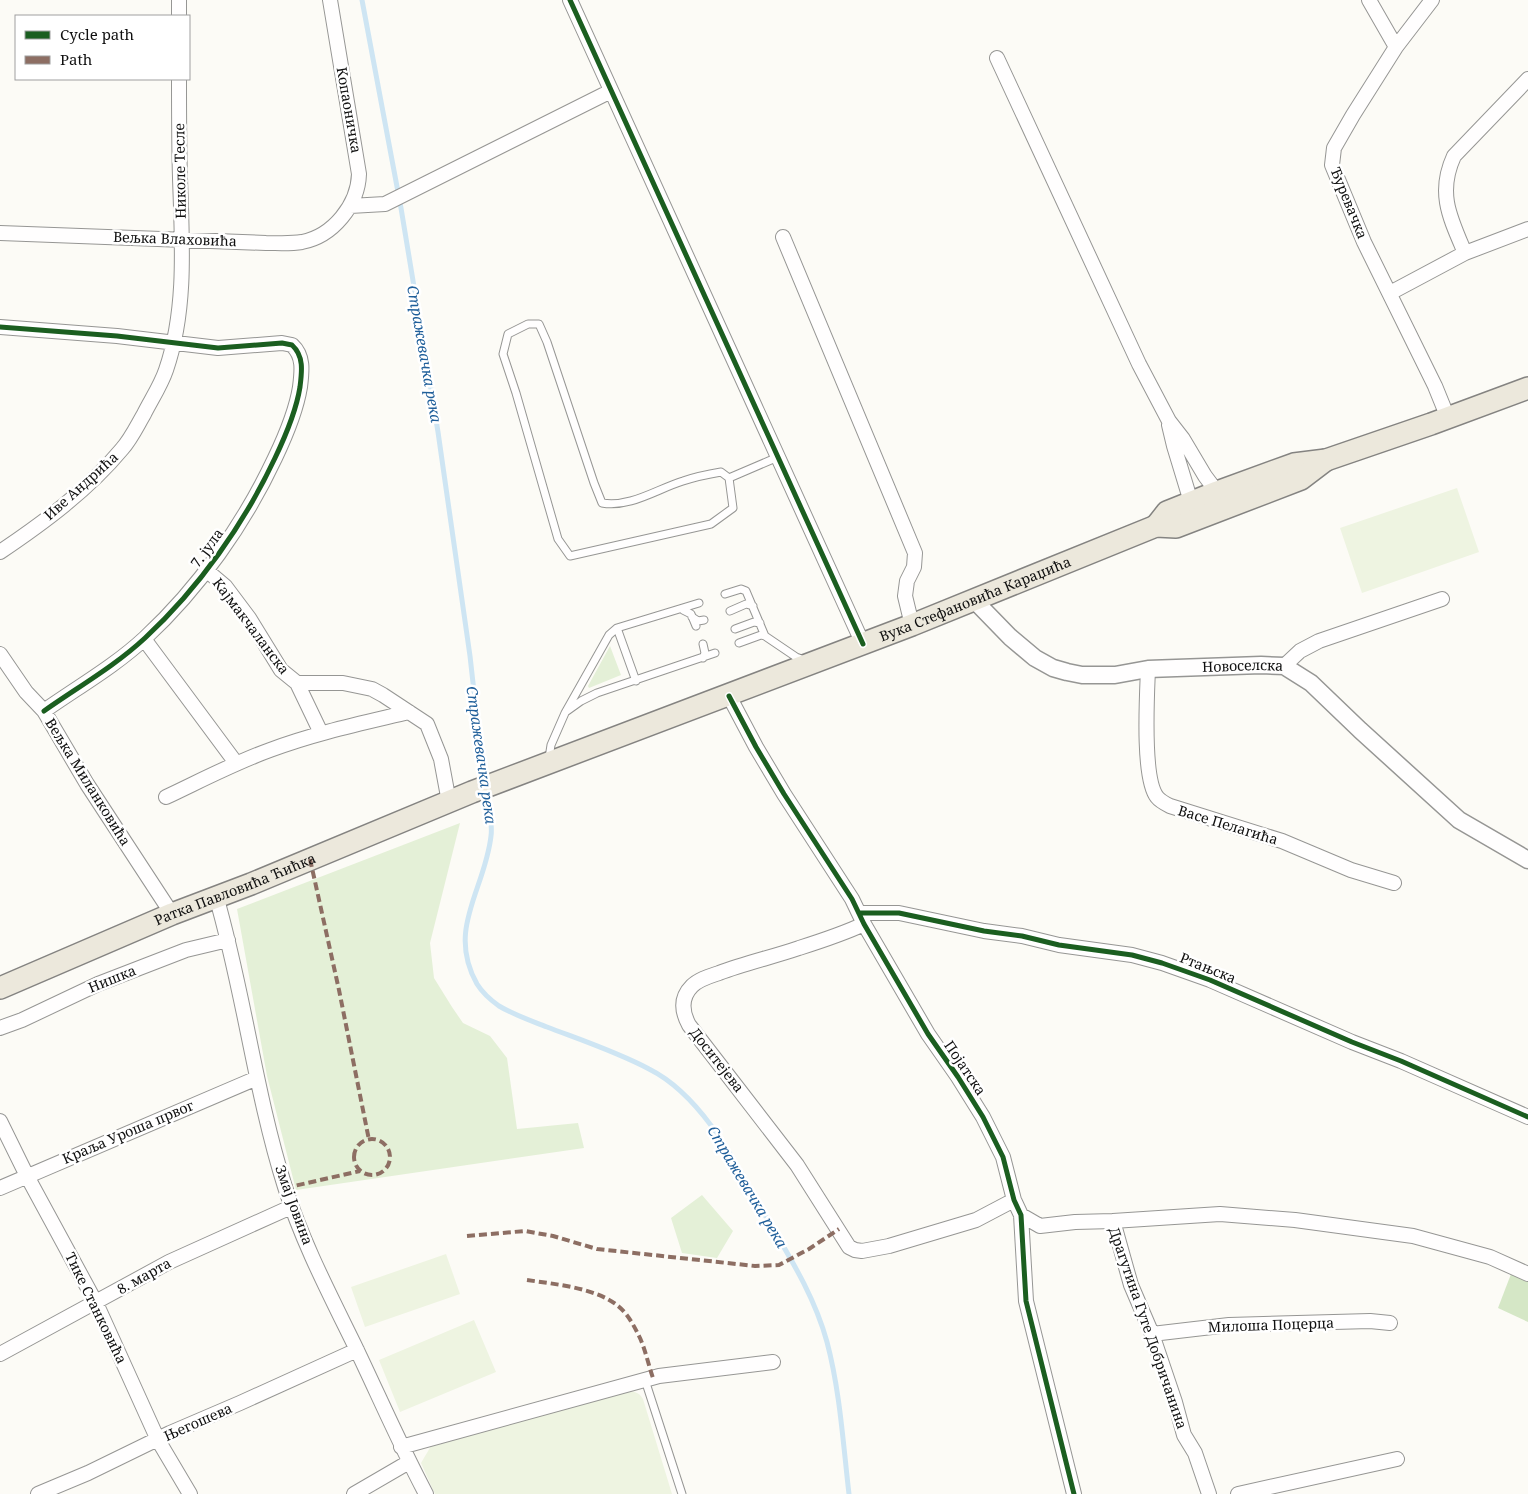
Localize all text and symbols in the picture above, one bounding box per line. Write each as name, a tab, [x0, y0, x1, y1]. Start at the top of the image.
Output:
legend	[15, 15, 190, 80]
text: Cycle path	[60, 24, 135, 44]
text: Path	[60, 49, 93, 69]
street label: Копаоничка	[333, 65, 366, 155]
street label: Николе Тесле	[169, 123, 190, 219]
street label: Ђуревачка	[1326, 164, 1372, 241]
street label: Вељка Влаховића	[113, 227, 237, 250]
water label: Стражевачка река	[403, 283, 447, 425]
street label: Иве Андрића	[40, 447, 122, 524]
street label: 7. јула	[186, 524, 227, 571]
street label: Вука Стефановића Караџића	[876, 552, 1074, 646]
street label: Кајмакчаланска	[209, 574, 294, 678]
street label: Новоселска	[1202, 655, 1284, 676]
water label: Стражевачка река	[462, 684, 502, 826]
street label: Вељка Миланковића	[41, 714, 135, 849]
street label: Васе Пелагића	[1176, 800, 1280, 849]
street label: Ратка Павловића Ћићка	[151, 848, 319, 930]
street label: Ртањска	[1177, 948, 1239, 987]
street label: Нишка	[85, 960, 139, 997]
street label: Доситејева	[686, 1023, 749, 1096]
street label: Појатска	[940, 1037, 991, 1099]
street label: Краља Уроша првог	[59, 1095, 197, 1168]
water label: Стражевачка река	[703, 1122, 793, 1252]
street label: Змај Јовина	[271, 1162, 318, 1247]
street label: Драгутина Гуте Добричанина	[1105, 1224, 1192, 1431]
street label: Тике Станковића	[61, 1249, 132, 1367]
street label: 8. марта	[113, 1253, 174, 1298]
street label: Милоша Поцерца	[1208, 1313, 1334, 1336]
street label: Његошева	[161, 1398, 235, 1445]

